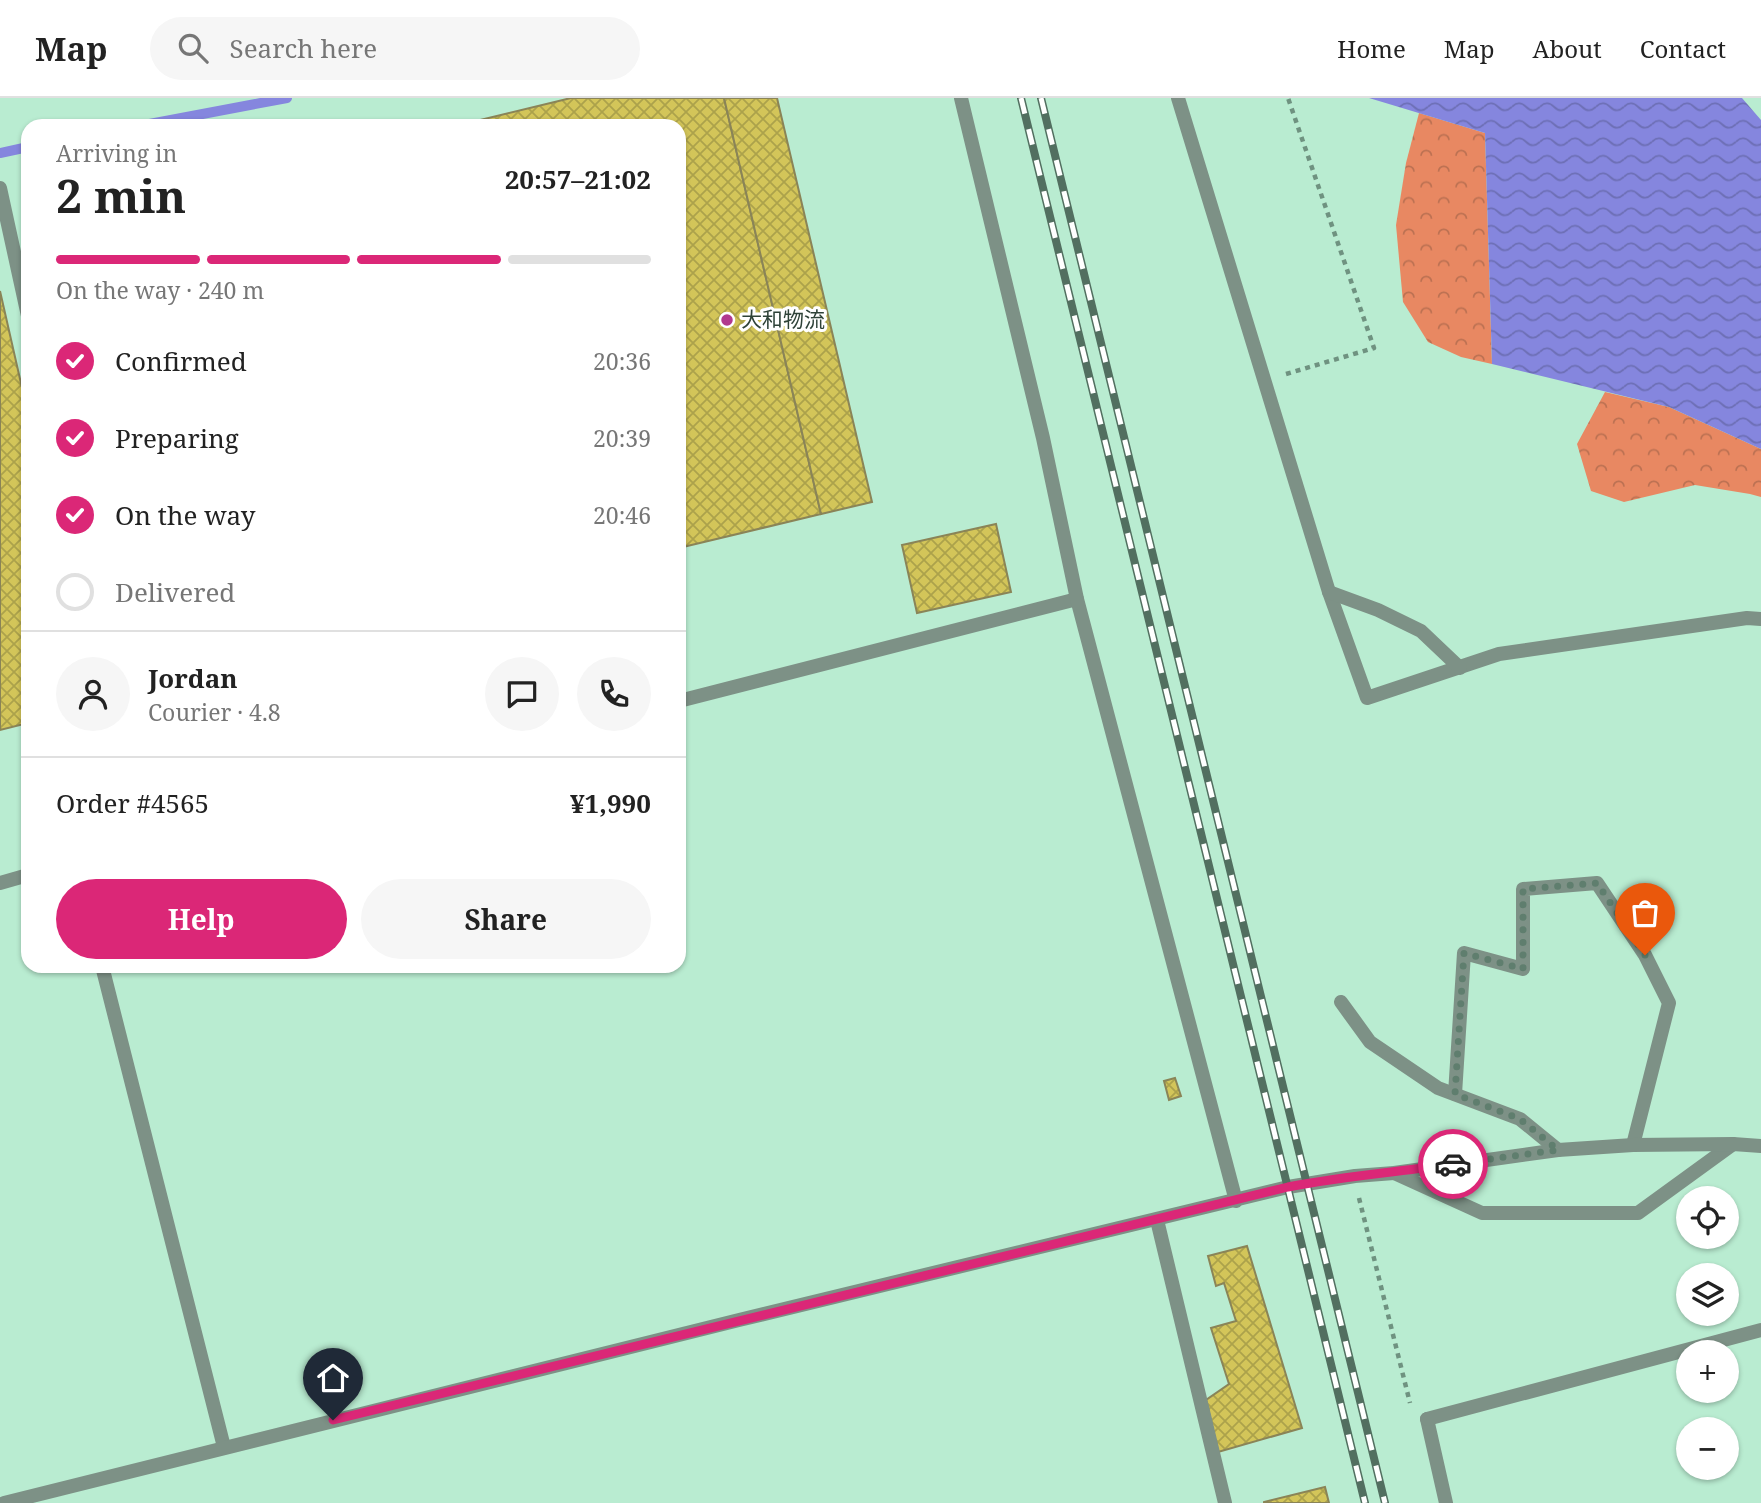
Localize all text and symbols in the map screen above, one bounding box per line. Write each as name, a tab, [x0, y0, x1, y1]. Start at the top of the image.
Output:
search box	[150, 17, 640, 80]
text: Map	[35, 26, 108, 71]
icon: search	[174, 29, 212, 67]
text: Search here	[230, 30, 377, 66]
text: Home	[1337, 32, 1406, 65]
text: Map	[1444, 32, 1495, 65]
text: About	[1533, 32, 1602, 65]
text: Contact	[1640, 32, 1726, 65]
text: Arriving in	[56, 137, 177, 169]
text: 20:57–21:02	[505, 161, 651, 197]
text: 2 min	[56, 164, 186, 226]
text: On the way · 240 m	[56, 274, 264, 306]
place label: 大和物流	[741, 305, 825, 333]
marker: 大和物流	[719, 312, 735, 328]
icon: check	[56, 342, 94, 380]
text: Confirmed	[115, 343, 247, 379]
text: 20:36	[593, 345, 651, 377]
icon: check	[56, 419, 94, 457]
text: Preparing	[115, 420, 239, 456]
text: 20:39	[593, 422, 651, 454]
icon: check	[56, 496, 94, 534]
text: On the way	[115, 497, 255, 533]
text: 20:46	[593, 499, 651, 531]
text: Delivered	[115, 574, 235, 610]
button: person	[56, 657, 130, 731]
button: chat	[485, 657, 559, 731]
button: phone	[577, 657, 651, 731]
text: Jordan	[148, 660, 238, 696]
text: Courier · 4.8	[148, 696, 281, 728]
text: Order #4565	[56, 785, 209, 821]
text: ¥1,990	[570, 785, 651, 821]
button: Help	[56, 879, 347, 959]
button: Share	[361, 879, 651, 959]
pin	[1615, 883, 1675, 955]
icon: bag	[1626, 894, 1664, 932]
courier	[1418, 1129, 1488, 1199]
icon: car	[1434, 1145, 1472, 1183]
map controls	[1676, 1186, 1739, 1480]
button: locate	[1676, 1186, 1739, 1249]
button: layers	[1676, 1263, 1739, 1326]
button: +	[1676, 1340, 1739, 1403]
pin	[303, 1348, 363, 1420]
icon: home	[314, 1359, 352, 1397]
button: −	[1676, 1417, 1739, 1480]

